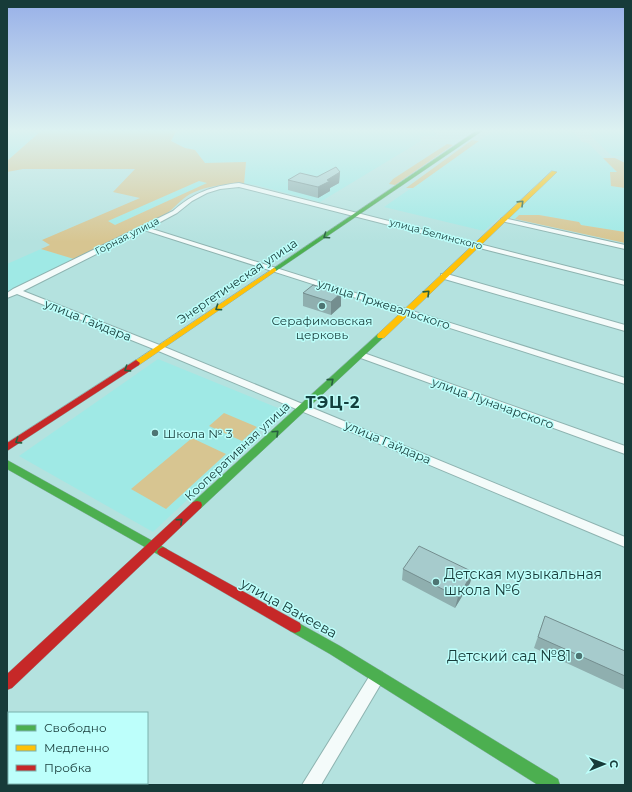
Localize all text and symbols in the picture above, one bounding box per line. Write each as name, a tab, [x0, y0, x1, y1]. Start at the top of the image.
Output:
one-way arrow	[516, 200, 524, 208]
street label: Горная улица	[93, 214, 161, 258]
street label: улица Белинского	[387, 215, 484, 253]
one-way arrow	[323, 231, 330, 239]
street label: Энергетическая улица	[174, 235, 300, 327]
street label: улица Пржевальского	[315, 275, 453, 333]
one-way arrow	[422, 290, 430, 297]
street label: улица Гайдара	[41, 295, 134, 344]
marker: Серафимовская церковь	[317, 301, 327, 311]
one-way arrow	[215, 303, 222, 311]
place label: Серафимовская церковь	[272, 313, 372, 342]
one-way arrow	[124, 364, 131, 371]
street label: улица Луначарского	[429, 374, 556, 432]
one-way arrow	[327, 379, 334, 386]
district label: ТЭЦ-2	[305, 393, 361, 412]
street label: Кооперативная улица	[181, 398, 293, 504]
street label: улица Гайдара	[342, 417, 433, 467]
place label: Школа № 3	[163, 426, 233, 441]
marker: Школа № 3	[150, 428, 160, 438]
one-way arrow	[271, 430, 279, 438]
one-way arrow	[15, 436, 22, 444]
one-way arrow	[175, 518, 183, 526]
place label: Детская музыкальная школа №6	[444, 565, 602, 599]
street label: улица Вакеева	[237, 573, 341, 642]
marker: Детская музыкальная школа №6	[431, 577, 441, 587]
place label: Детский сад №81	[447, 647, 571, 665]
marker: Детский сад №81	[574, 651, 584, 661]
legend	[8, 712, 148, 784]
text: Свободно	[44, 720, 107, 735]
text: Медленно	[44, 740, 110, 755]
north arrow	[584, 744, 624, 784]
text: Пробка	[44, 760, 92, 775]
text: С	[607, 760, 621, 768]

